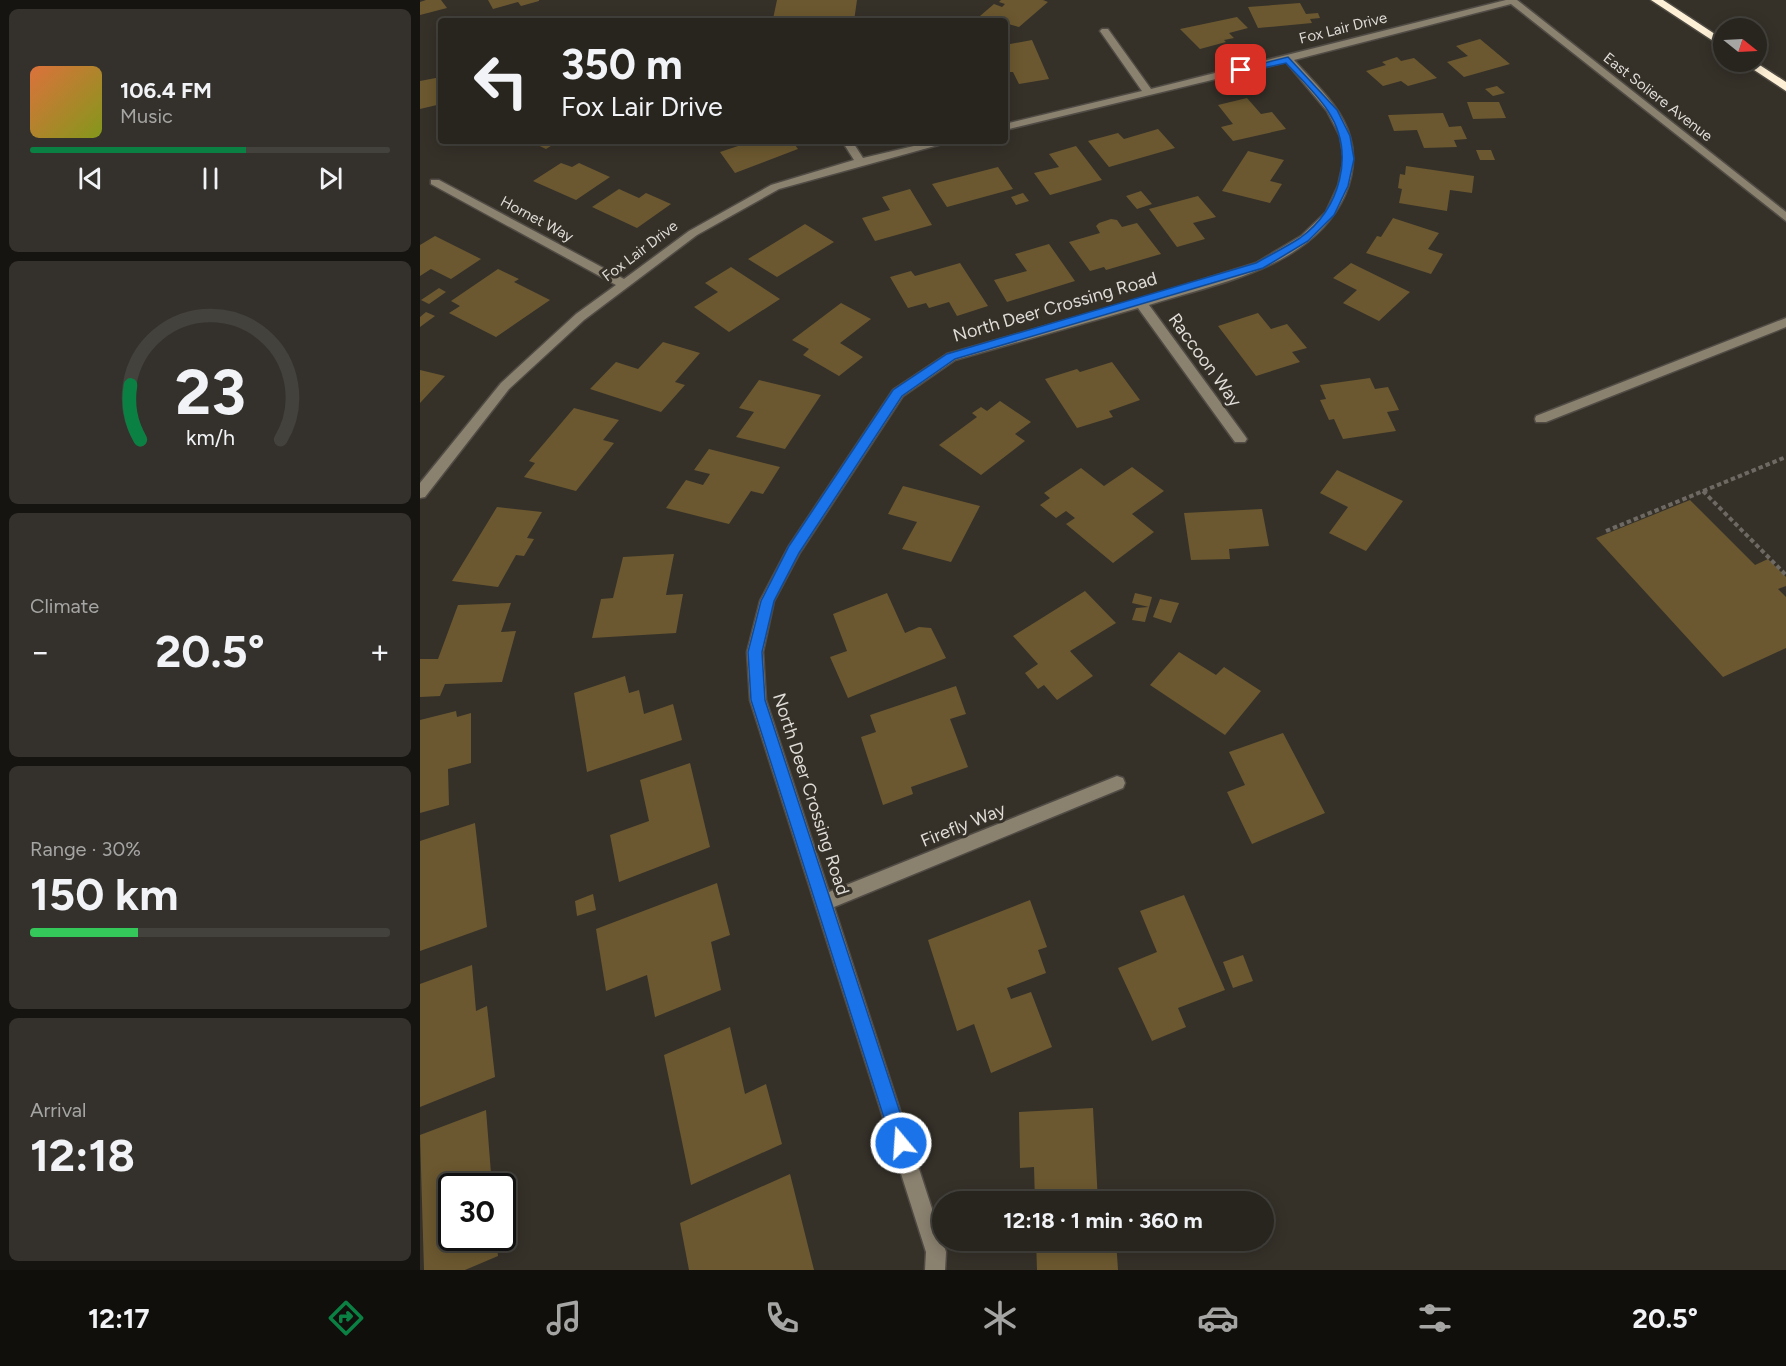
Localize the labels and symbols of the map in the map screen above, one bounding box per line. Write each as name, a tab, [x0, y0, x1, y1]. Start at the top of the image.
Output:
street label: Fox Lair Drive	[1297, 8, 1389, 48]
north arrow	[1713, 18, 1767, 72]
pin	[1215, 44, 1266, 95]
street label: East Soliere Avenue	[1600, 49, 1716, 145]
street label: Hornet Way	[497, 192, 577, 246]
street label: Fox Lair Drive	[599, 217, 681, 285]
street label: North Deer Crossing Road	[950, 267, 1160, 347]
street label: Raccoon Way	[1164, 309, 1247, 412]
street label: North Deer Crossing Road	[768, 690, 854, 898]
street label: Firefly Way	[917, 798, 1009, 852]
position arrow	[869, 1111, 933, 1175]
speed limit sign: 30	[438, 1173, 516, 1251]

